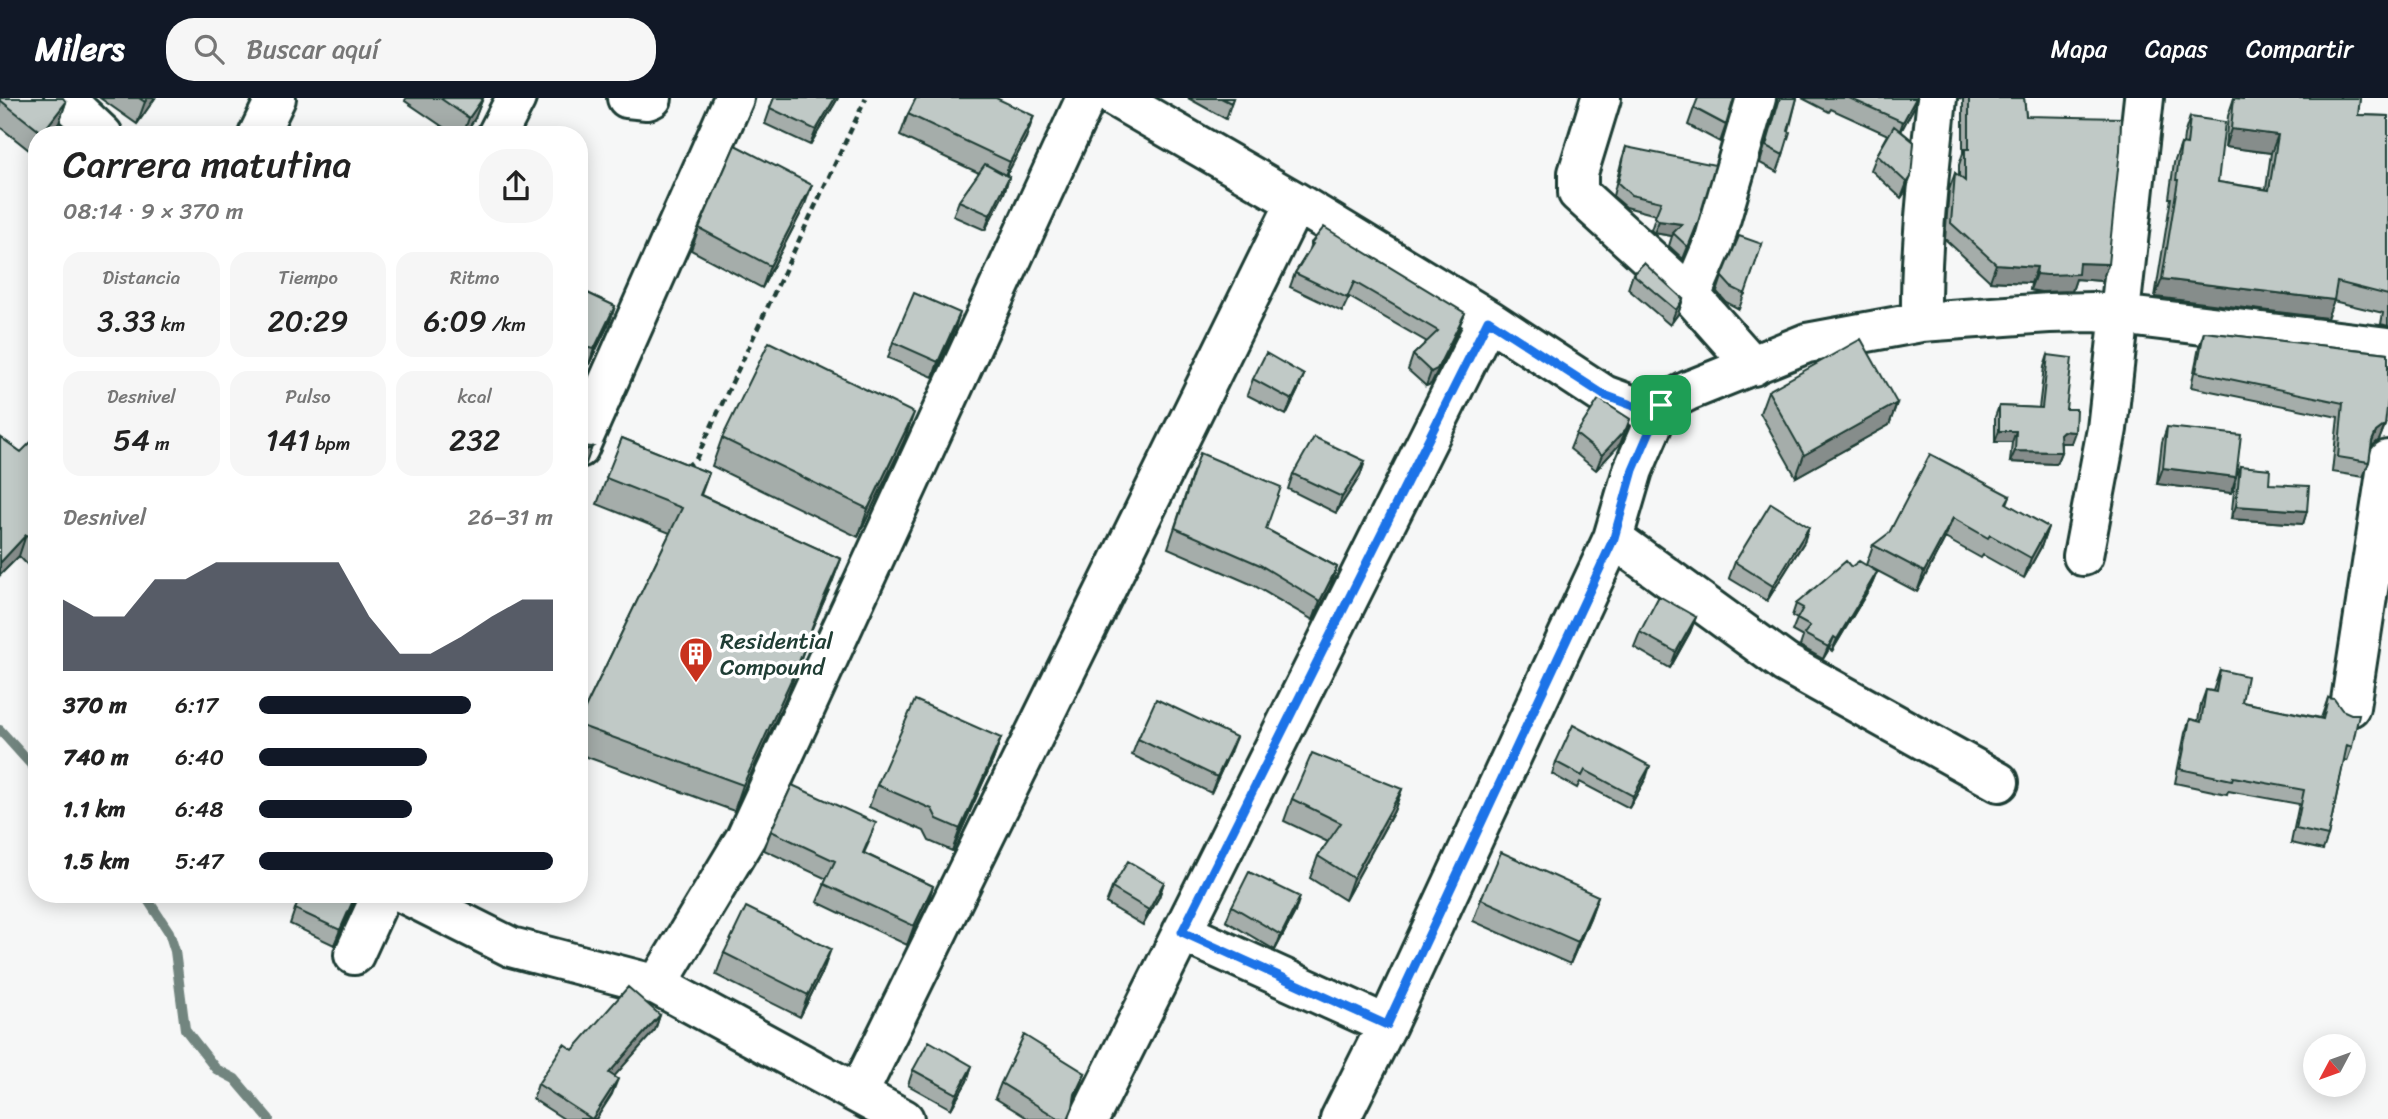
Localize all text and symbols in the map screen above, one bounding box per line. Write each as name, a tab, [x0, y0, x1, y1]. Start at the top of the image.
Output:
search box	[166, 18, 656, 81]
text: Milers	[35, 20, 124, 78]
text: Buscar aquí	[246, 26, 379, 72]
text: Mapa	[2051, 28, 2107, 70]
text: Capas	[2145, 28, 2208, 70]
text: Compartir	[2246, 28, 2353, 70]
icon: search	[190, 30, 228, 68]
text: Carrera matutina	[63, 131, 352, 198]
button: share	[479, 149, 553, 223]
text: 08:14 · 9 × 370 m	[63, 191, 244, 232]
text: Distancia	[102, 261, 180, 294]
text: Tiempo	[278, 261, 338, 294]
text: Ritmo	[450, 261, 499, 294]
text: 3.33	[97, 294, 156, 348]
text: 20:29	[267, 294, 349, 348]
text: 6:09	[423, 294, 487, 348]
text: km	[156, 308, 185, 341]
text: /km	[487, 308, 526, 341]
pin	[1631, 375, 1691, 435]
text: Desnivel	[107, 380, 176, 413]
text: Pulso	[285, 380, 331, 413]
text: kcal	[457, 380, 492, 413]
icon: arrive	[1642, 386, 1680, 424]
text: 54	[113, 413, 150, 467]
text: 141	[266, 413, 310, 467]
text: 232	[449, 413, 500, 467]
text: m	[150, 427, 170, 460]
text: bpm	[310, 427, 350, 460]
text: Desnivel	[63, 497, 146, 538]
text: 26–31 m	[467, 497, 553, 538]
place label: Residential Compound	[720, 621, 833, 688]
building icon: Residential Compound	[677, 635, 715, 684]
text: 370 m	[63, 685, 127, 726]
text: 6:17	[175, 685, 218, 726]
text: 740 m	[63, 737, 129, 778]
text: 6:40	[175, 737, 224, 778]
text: 1.1 km	[63, 789, 126, 830]
text: 6:48	[175, 789, 223, 830]
text: 1.5 km	[63, 841, 130, 882]
text: 5:47	[175, 841, 224, 882]
north arrow	[2303, 1034, 2366, 1097]
map controls	[2303, 1034, 2366, 1097]

